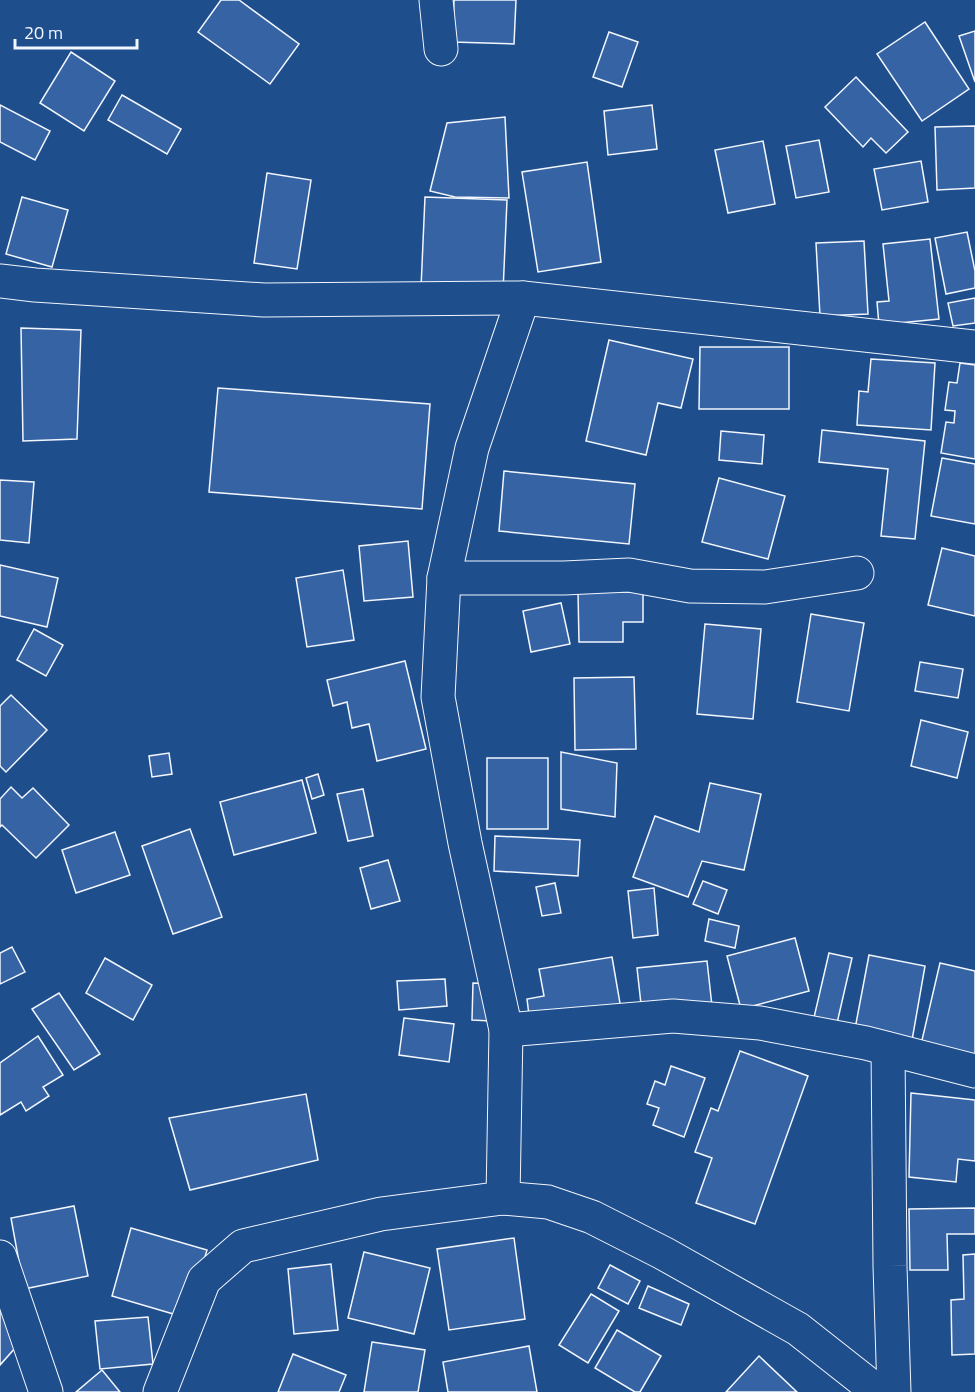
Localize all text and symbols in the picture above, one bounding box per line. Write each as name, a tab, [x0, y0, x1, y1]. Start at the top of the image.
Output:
scale bar	[15, 12, 136, 50]
text: 20 m	[24, 19, 63, 46]

